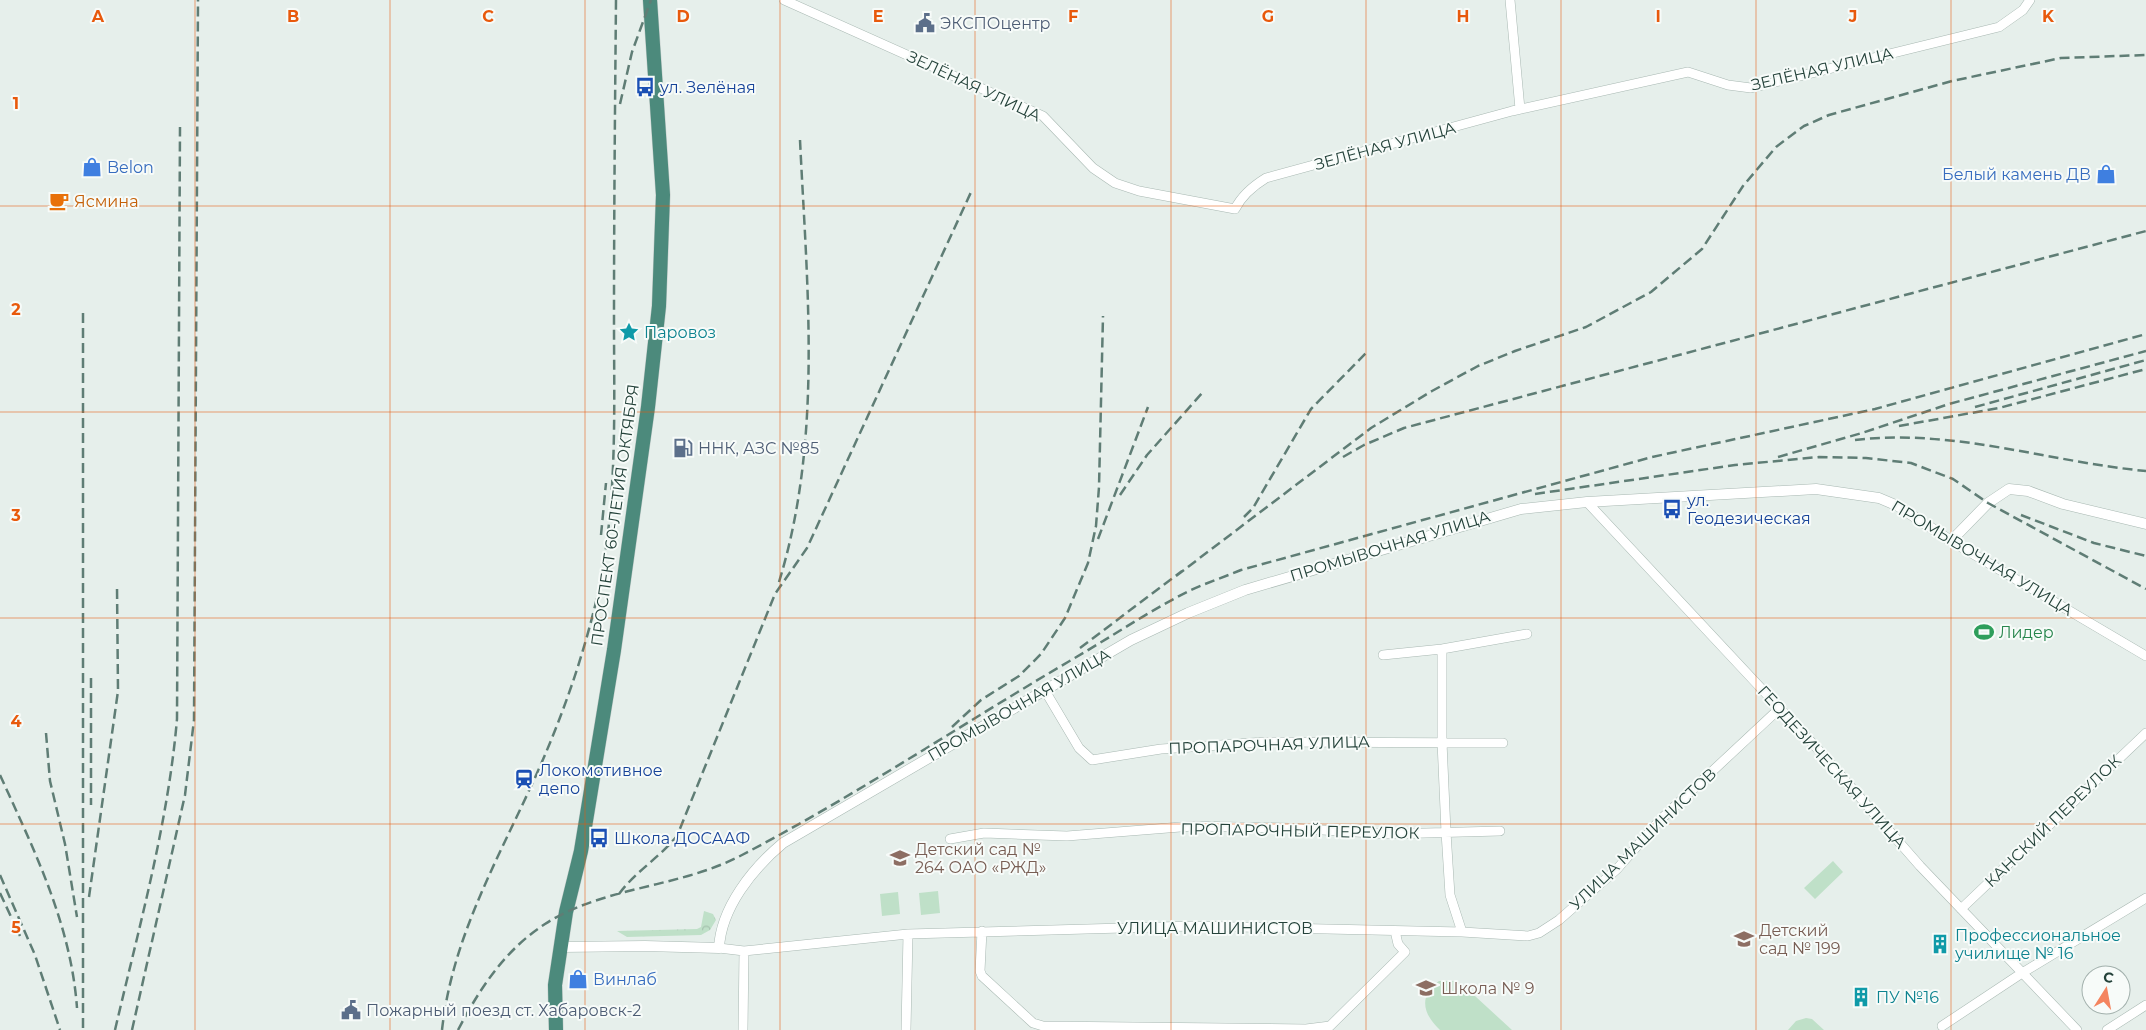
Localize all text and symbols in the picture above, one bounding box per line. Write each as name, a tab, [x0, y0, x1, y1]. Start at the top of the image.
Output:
text: A	[91, 7, 105, 26]
text: B	[287, 7, 299, 26]
text: C	[482, 7, 494, 26]
text: D	[676, 7, 690, 26]
text: E	[873, 7, 883, 26]
text: F	[1068, 7, 1078, 26]
text: G	[1262, 7, 1274, 26]
text: H	[1457, 7, 1469, 26]
text: I	[1655, 7, 1661, 26]
text: J	[1848, 7, 1857, 26]
text: K	[2042, 7, 2055, 26]
public building icon: ЭКСПОцентр	[914, 12, 936, 34]
place label: ЭКСПОцентр	[940, 14, 1051, 33]
street label: ЗЕЛЁНАЯ УЛИЦА	[1749, 42, 1895, 95]
street label: ЗЕЛЁНАЯ УЛИЦА	[904, 46, 1044, 125]
bus stop icon: ул. Зелёная	[634, 76, 656, 98]
place label: ул. Зелёная	[659, 78, 756, 97]
text: 1	[13, 94, 19, 113]
street label: ЗЕЛЁНАЯ УЛИЦА	[1312, 117, 1458, 174]
shop icon: Belon	[81, 156, 103, 178]
place label: Belon	[107, 158, 154, 177]
shop icon: Белый камень ДВ	[2095, 163, 2117, 185]
place label: Белый камень ДВ	[1942, 165, 2091, 184]
cafe icon: Ясмина	[48, 190, 70, 212]
place label: Ясмина	[74, 192, 139, 211]
text: 2	[11, 300, 21, 319]
place icon: Паровоз	[618, 321, 640, 343]
place label: Паровоз	[644, 323, 716, 342]
street label: ПРОСПЕКТ 60-ЛЕТИЯ ОКТЯБРЯ	[587, 383, 643, 647]
fuel station icon: ННК, АЗС №85	[672, 437, 694, 459]
place label: ННК, АЗС №85	[698, 439, 819, 458]
place label: ул. Геодезическая	[1686, 491, 1811, 528]
street label: ПРОМЫВОЧНАЯ УЛИЦА	[1888, 496, 2076, 620]
bus stop icon: ул. Геодезическая	[1661, 498, 1683, 520]
text: 3	[10, 506, 21, 525]
street label: ПРОМЫВОЧНАЯ УЛИЦА	[1288, 506, 1492, 586]
sports icon: Лидер	[1973, 621, 1995, 643]
place label: Лидер	[1999, 623, 2054, 642]
street label: ПРОМЫВОЧНАЯ УЛИЦА	[924, 645, 1114, 765]
street label: ГЕОДЕЗИЧЕСКАЯ УЛИЦА	[1754, 682, 1910, 852]
text: 4	[10, 712, 22, 731]
street label: ПРОПАРОЧНАЯ УЛИЦА	[1168, 732, 1370, 758]
street label: КАНСКИЙ ПЕРЕУЛОК	[1981, 751, 2125, 891]
place label: Локомотивное депо	[539, 761, 663, 798]
street label: УЛИЦА МАШИНИСТОВ	[1566, 764, 1720, 914]
station icon: Локомотивное депо	[513, 768, 535, 790]
street label: ПРОПАРОЧНЫЙ ПЕРЕУЛОК	[1180, 819, 1420, 843]
bus stop icon: Школа ДОСААФ	[588, 827, 610, 849]
place label: Школа ДОСААФ	[614, 829, 750, 848]
place label: Детский сад № 264 ОАО «РЖД»	[915, 840, 1046, 877]
school or university icon: Детский сад № 264 ОАО «РЖД»	[889, 847, 911, 869]
text: 5	[11, 918, 21, 937]
street label: УЛИЦА МАШИНИСТОВ	[1117, 919, 1313, 938]
place label: Детский сад № 199	[1759, 921, 1841, 958]
place label: Профессиональное училище № 16	[1954, 926, 2121, 963]
school or university icon: Детский сад № 199	[1733, 928, 1755, 950]
building icon: Профессиональное училище № 16	[1929, 933, 1951, 955]
north arrow	[2081, 965, 2131, 1015]
text: С	[2102, 967, 2115, 987]
shop icon: Винлаб	[567, 968, 589, 990]
place label: Винлаб	[593, 970, 657, 989]
school or university icon: Школа № 9	[1415, 977, 1437, 999]
place label: Школа № 9	[1441, 979, 1534, 998]
building icon: ПУ №16	[1850, 986, 1872, 1008]
place label: ПУ №16	[1876, 988, 1939, 1007]
public building icon: Пожарный поезд ст. Хабаровск-2	[340, 999, 362, 1021]
place label: Пожарный поезд ст. Хабаровск-2	[366, 1001, 641, 1020]

